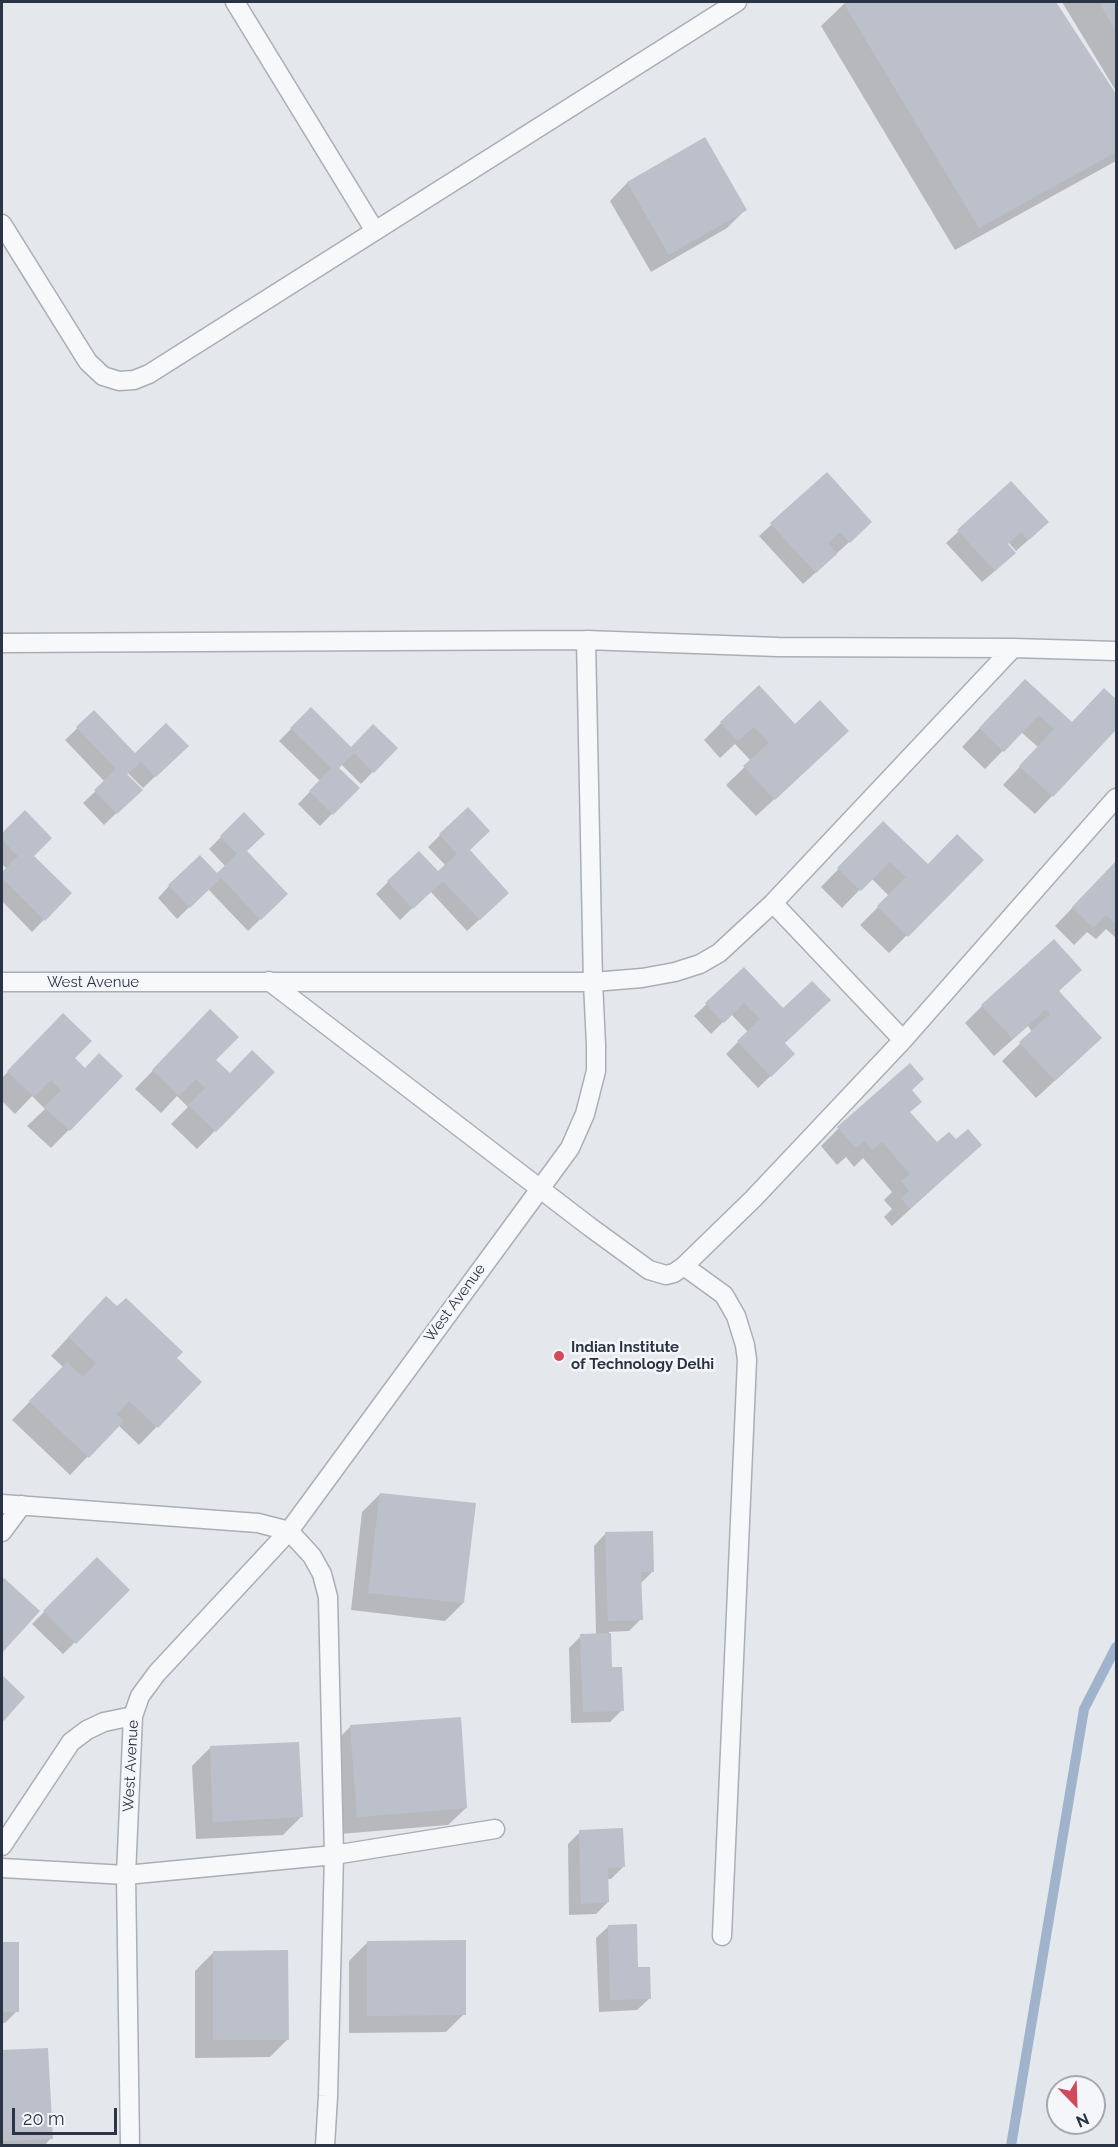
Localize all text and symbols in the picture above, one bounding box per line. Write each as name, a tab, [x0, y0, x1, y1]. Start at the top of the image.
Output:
street label: West Avenue	[47, 973, 139, 991]
street label: West Avenue	[421, 1260, 489, 1346]
place label: Indian Institute of Technology Delhi	[571, 1338, 714, 1373]
marker: Indian Institute of Technology Delhi	[552, 1349, 566, 1363]
street label: West Avenue	[120, 1719, 142, 1813]
north arrow	[1046, 2075, 1106, 2135]
scale bar	[15, 2096, 120, 2134]
text: 20 m	[23, 2108, 65, 2129]
text: N	[1073, 2109, 1092, 2131]

